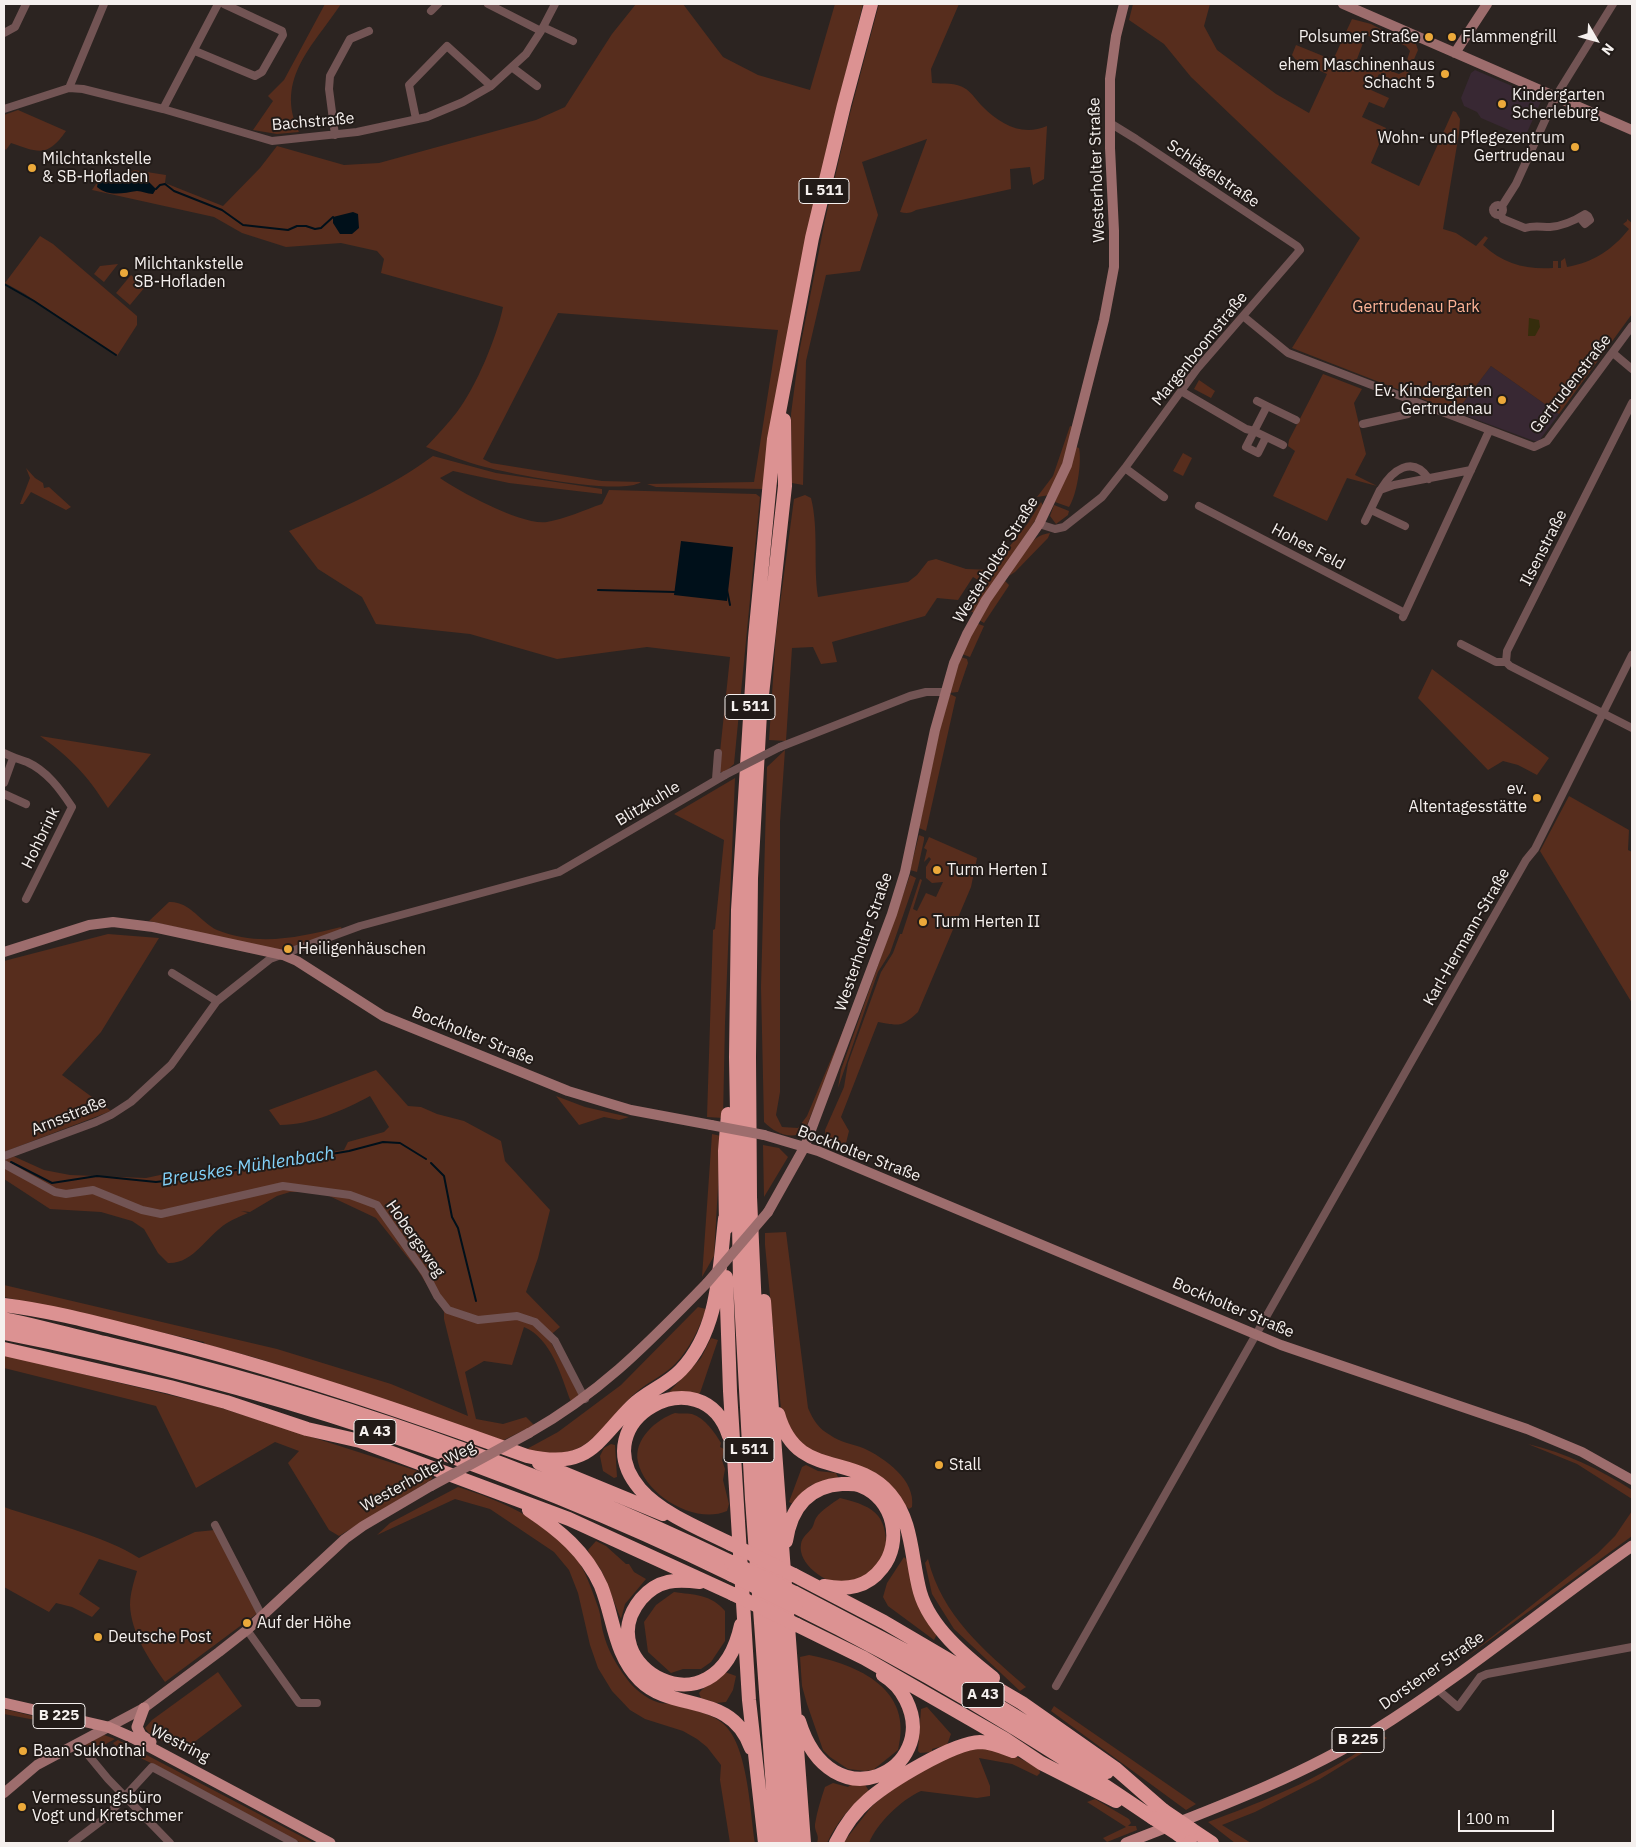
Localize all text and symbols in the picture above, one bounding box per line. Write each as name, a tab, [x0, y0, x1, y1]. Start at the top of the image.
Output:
north arrow	[1571, 15, 1621, 65]
place label: Polsumer Straße	[1299, 27, 1419, 47]
place label: Flammengrill	[1462, 27, 1557, 47]
marker: Polsumer Straße	[1423, 31, 1435, 43]
marker: Flammengrill	[1446, 31, 1458, 43]
text: N	[1598, 40, 1618, 59]
place label: ehem Maschinenhaus Schacht 5	[1279, 55, 1435, 93]
marker: ehem Maschinenhaus Schacht 5	[1439, 68, 1451, 80]
place label: Kindergarten Scherleburg	[1512, 85, 1605, 123]
street label: Westerholter Straße	[1085, 97, 1109, 243]
marker: Kindergarten Scherleburg	[1496, 98, 1508, 110]
street label: Bachstraße	[271, 109, 355, 135]
place label: Wohn- und Pflegezentrum Gertrudenau	[1378, 128, 1565, 166]
street label: Schlägelstraße	[1163, 136, 1263, 212]
marker: Wohn- und Pflegezentrum Gertrudenau	[1569, 141, 1581, 153]
place label: Milchtankstelle & SB-Hofladen	[42, 149, 151, 187]
marker: Milchtankstelle & SB-Hofladen	[26, 162, 38, 174]
road number: L 511	[799, 178, 849, 204]
place label: Milchtankstelle SB-Hofladen	[134, 254, 243, 292]
marker: Milchtankstelle SB-Hofladen	[118, 267, 130, 279]
street label: Margenboomstraße	[1148, 288, 1252, 410]
park label: Gertrudenau Park	[1352, 297, 1480, 317]
street label: Gertrudenstraße	[1526, 331, 1616, 437]
place label: Ev. Kindergarten Gertrudenau	[1374, 381, 1492, 419]
marker: Ev. Kindergarten Gertrudenau	[1496, 394, 1508, 406]
street label: Westerholter Straße	[949, 493, 1043, 627]
street label: Ilsenstraße	[1517, 507, 1571, 589]
street label: Hohes Feld	[1268, 520, 1348, 574]
road number: L 511	[725, 694, 775, 720]
street label: Blitzkuhle	[612, 777, 684, 831]
place label: ev. Altentagesstätte	[1408, 779, 1527, 817]
marker: ev. Altentagesstätte	[1531, 792, 1543, 804]
street label: Hohbrink	[18, 804, 64, 872]
place label: Turm Herten I	[947, 860, 1048, 880]
marker: Turm Herten I	[931, 864, 943, 876]
street label: Karl-Hermann-Straße	[1420, 865, 1514, 1009]
street label: Westerholter Straße	[831, 870, 897, 1014]
place label: Turm Herten II	[933, 912, 1040, 932]
marker: Turm Herten II	[917, 916, 929, 928]
place label: Heiligenhäuschen	[298, 939, 426, 959]
marker: Heiligenhäuschen	[282, 943, 294, 955]
street label: Bockholter Straße	[409, 1003, 537, 1069]
street label: Arnsstraße	[29, 1092, 109, 1140]
street label: Bockholter Straße	[795, 1122, 923, 1186]
water label: Breuskes Mühlenbach	[160, 1143, 336, 1191]
street label: Hobergsweg	[382, 1197, 448, 1281]
street label: Bockholter Straße	[1169, 1274, 1297, 1342]
road number: A 43	[354, 1420, 396, 1444]
street label: Westerholter Weg	[357, 1438, 479, 1516]
road number: L 511	[724, 1438, 774, 1462]
place label: Stall	[949, 1455, 981, 1475]
marker: Stall	[933, 1459, 945, 1471]
place label: Auf der Höhe	[257, 1613, 351, 1633]
marker: Auf der Höhe	[241, 1617, 253, 1629]
place label: Deutsche Post	[108, 1627, 211, 1647]
street label: Dorstener Straße	[1376, 1628, 1488, 1714]
marker: Deutsche Post	[92, 1631, 104, 1643]
road number: A 43	[962, 1682, 1004, 1708]
road number: B 225	[33, 1704, 85, 1728]
street label: Westring	[147, 1721, 213, 1767]
road number: B 225	[1332, 1728, 1384, 1752]
place label: Baan Sukhothai	[33, 1741, 146, 1761]
marker: Baan Sukhothai	[17, 1745, 29, 1757]
place label: Vermessungsbüro Vogt und Kretschmer	[32, 1788, 183, 1826]
scale bar	[1461, 1800, 1557, 1832]
marker: Vermessungsbüro Vogt und Kretschmer	[16, 1801, 28, 1813]
text: 100 m	[1466, 1809, 1510, 1828]

